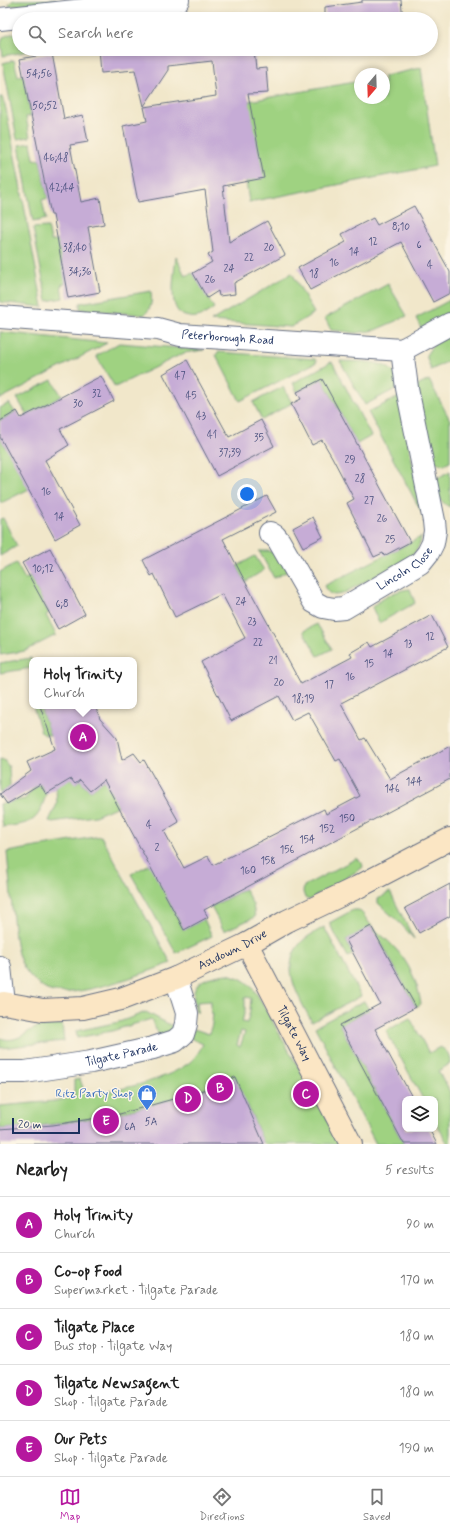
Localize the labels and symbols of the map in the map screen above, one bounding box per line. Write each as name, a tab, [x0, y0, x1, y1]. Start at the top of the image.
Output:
house number: 54;56	[26, 68, 52, 81]
north arrow	[354, 68, 390, 104]
house number: 50;52	[32, 100, 58, 113]
house number: 46;48	[44, 151, 68, 165]
house number: 42;44	[49, 182, 75, 195]
house number: 8;10	[392, 221, 410, 234]
house number: 12	[368, 236, 378, 249]
house number: 6	[416, 239, 422, 252]
house number: 38;40	[63, 241, 87, 255]
house number: 20	[264, 242, 275, 255]
house number: 14	[349, 246, 359, 259]
house number: 22	[244, 252, 254, 265]
house number: 16	[329, 257, 339, 270]
house number: 4	[427, 259, 433, 272]
house number: 24	[224, 263, 234, 276]
house number: 34;36	[69, 266, 92, 279]
house number: 18	[309, 267, 319, 281]
house number: 26	[205, 274, 216, 287]
street label: Peterborough Road	[181, 327, 274, 349]
house number: 47	[175, 370, 185, 383]
house number: 32	[92, 388, 102, 401]
house number: 45	[185, 390, 197, 403]
house number: 30	[73, 398, 83, 411]
house number: 43	[196, 410, 206, 423]
house number: 41	[207, 429, 217, 442]
house number: 35	[254, 432, 264, 445]
house number: 37;39	[219, 447, 241, 460]
house number: 29	[345, 454, 355, 467]
house number: 28	[355, 472, 365, 486]
your location	[237, 484, 257, 504]
house number: 16	[41, 486, 51, 499]
house number: 27	[364, 495, 374, 508]
house number: 14	[54, 511, 64, 524]
house number: 26	[377, 513, 388, 526]
house number: 25	[385, 534, 395, 547]
street label: Lincoln Close	[374, 545, 437, 595]
house number: 10;12	[32, 563, 54, 576]
house number: 24	[236, 596, 246, 609]
house number: 6;8	[55, 598, 69, 611]
house number: 23	[247, 616, 257, 629]
house number: 12	[425, 631, 435, 644]
house number: 22	[253, 637, 263, 650]
house number: 13	[404, 638, 412, 651]
house number: 14	[383, 648, 393, 661]
house number: 21	[268, 655, 278, 668]
house number: 15	[364, 658, 374, 671]
house number: 16	[345, 671, 355, 684]
house number: 20	[274, 677, 285, 690]
house number: 17	[324, 679, 334, 692]
house number: 18;19	[292, 692, 314, 706]
pin: A	[70, 722, 96, 752]
house number: 144	[406, 776, 422, 789]
house number: 146	[384, 783, 400, 796]
house number: 150	[339, 813, 355, 826]
house number: 4	[146, 819, 152, 832]
house number: 152	[319, 823, 335, 836]
house number: 154	[299, 834, 315, 847]
house number: 2	[155, 842, 160, 855]
house number: 156	[280, 844, 295, 857]
house number: 158	[260, 855, 276, 868]
house number: 160	[240, 865, 256, 878]
street label: Ashdown Drive	[196, 926, 270, 974]
street label: Tilgate Way	[273, 1003, 315, 1064]
street label: Tilgate Parade	[84, 1039, 160, 1071]
pin: B	[207, 1073, 233, 1103]
pin: C	[293, 1079, 319, 1109]
shop icon: Ritz Party Shop	[136, 1083, 158, 1111]
pin: D	[175, 1084, 201, 1114]
place label: Ritz Party Shop	[56, 1086, 133, 1102]
pin: E	[93, 1106, 119, 1136]
scale bar	[12, 1116, 80, 1135]
house number: 5A	[145, 1116, 157, 1129]
house number: 6A	[124, 1121, 136, 1134]

